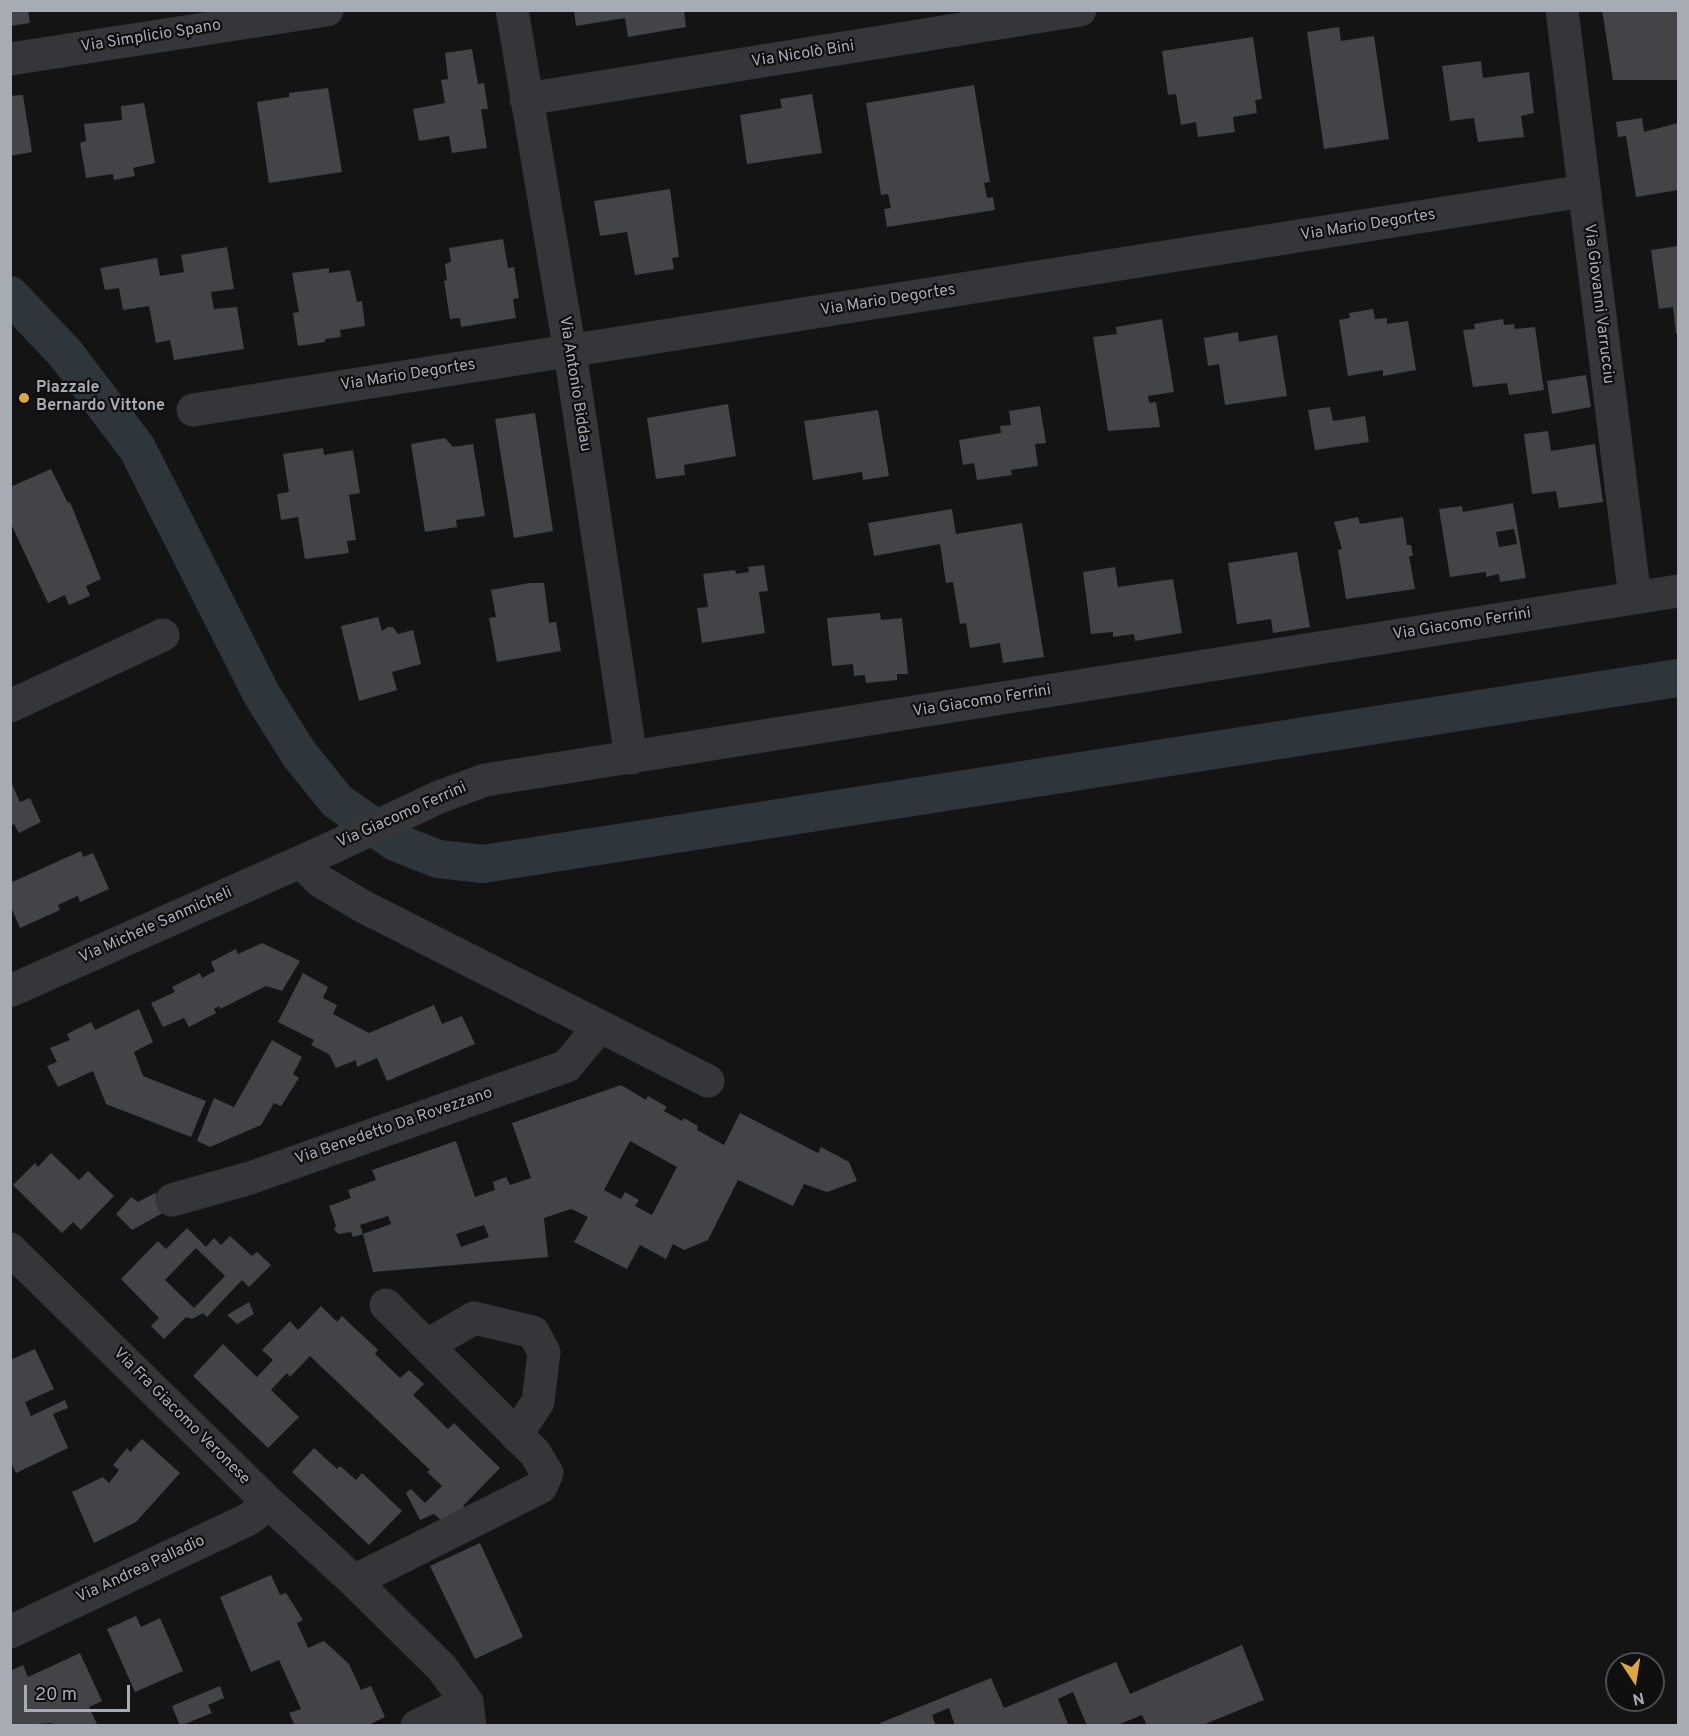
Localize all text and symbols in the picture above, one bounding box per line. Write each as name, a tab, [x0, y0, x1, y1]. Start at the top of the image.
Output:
street label: Via Simplicio Spano	[79, 16, 223, 58]
street label: Via Nicolò Bini	[750, 37, 856, 73]
street label: Via Mario Degortes	[1299, 206, 1437, 246]
street label: Via Giovanni Varrucciu	[1579, 223, 1617, 385]
street label: Via Mario Degortes	[819, 281, 957, 321]
street label: Via Antonio Biddau	[554, 315, 594, 453]
street label: Via Mario Degortes	[339, 356, 477, 396]
place label: Piazzale Bernardo Vittone	[36, 379, 165, 417]
marker: Piazzale Bernardo Vittone	[17, 391, 31, 405]
street label: Via Giacomo Ferrini	[1391, 605, 1533, 645]
street label: Via Giacomo Ferrini	[911, 682, 1053, 722]
street label: Via Giacomo Ferrini	[334, 779, 470, 853]
street label: Via Michele Sanmicheli	[77, 884, 235, 968]
street label: Via Benedetto Da Rovezzano	[293, 1084, 495, 1170]
street label: Via Fra Giacomo Veronese	[109, 1345, 253, 1489]
street label: Via Andrea Palladio	[74, 1532, 208, 1608]
north arrow	[1605, 1652, 1665, 1712]
scale bar	[27, 1673, 134, 1711]
text: 20 m	[35, 1684, 77, 1707]
text: N	[1631, 1687, 1646, 1709]

